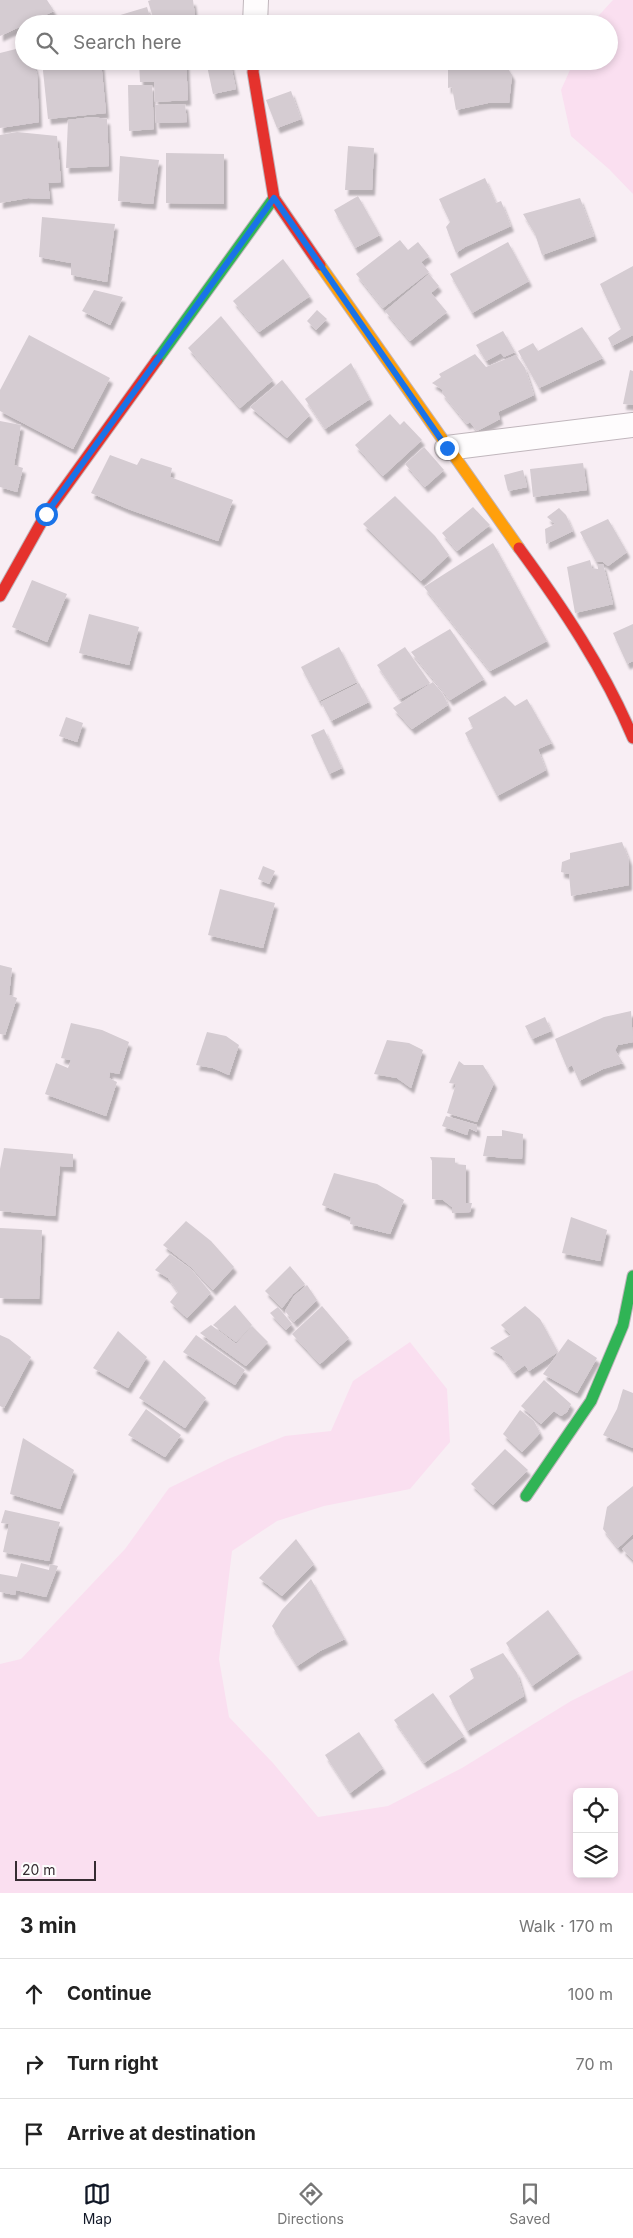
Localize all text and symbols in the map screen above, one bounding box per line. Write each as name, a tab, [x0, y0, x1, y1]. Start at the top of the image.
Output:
search box	[15, 15, 618, 70]
icon: search	[33, 29, 61, 57]
text: Search here	[73, 31, 182, 54]
route end	[436, 437, 459, 460]
route start	[35, 503, 58, 526]
map controls	[573, 1788, 618, 1878]
button: locate	[573, 1788, 618, 1833]
button: layers	[573, 1833, 618, 1878]
scale bar	[15, 1858, 96, 1881]
text: 20 m	[22, 1861, 56, 1878]
text: 3 min	[20, 1913, 76, 1938]
text: Walk · 170 m	[519, 1916, 613, 1936]
icon: ahead	[20, 1980, 48, 2008]
text: Continue	[67, 1982, 152, 2005]
text: 100 m	[568, 1984, 613, 2004]
icon: right	[20, 2050, 48, 2078]
text: Turn right	[67, 2052, 158, 2075]
text: 70 m	[576, 2054, 613, 2074]
icon: arrive	[20, 2120, 48, 2148]
text: Arrive at destination	[67, 2122, 256, 2145]
tab: Map	[83, 2180, 112, 2227]
tab: Directions	[277, 2180, 344, 2227]
tab: Saved	[509, 2180, 550, 2227]

